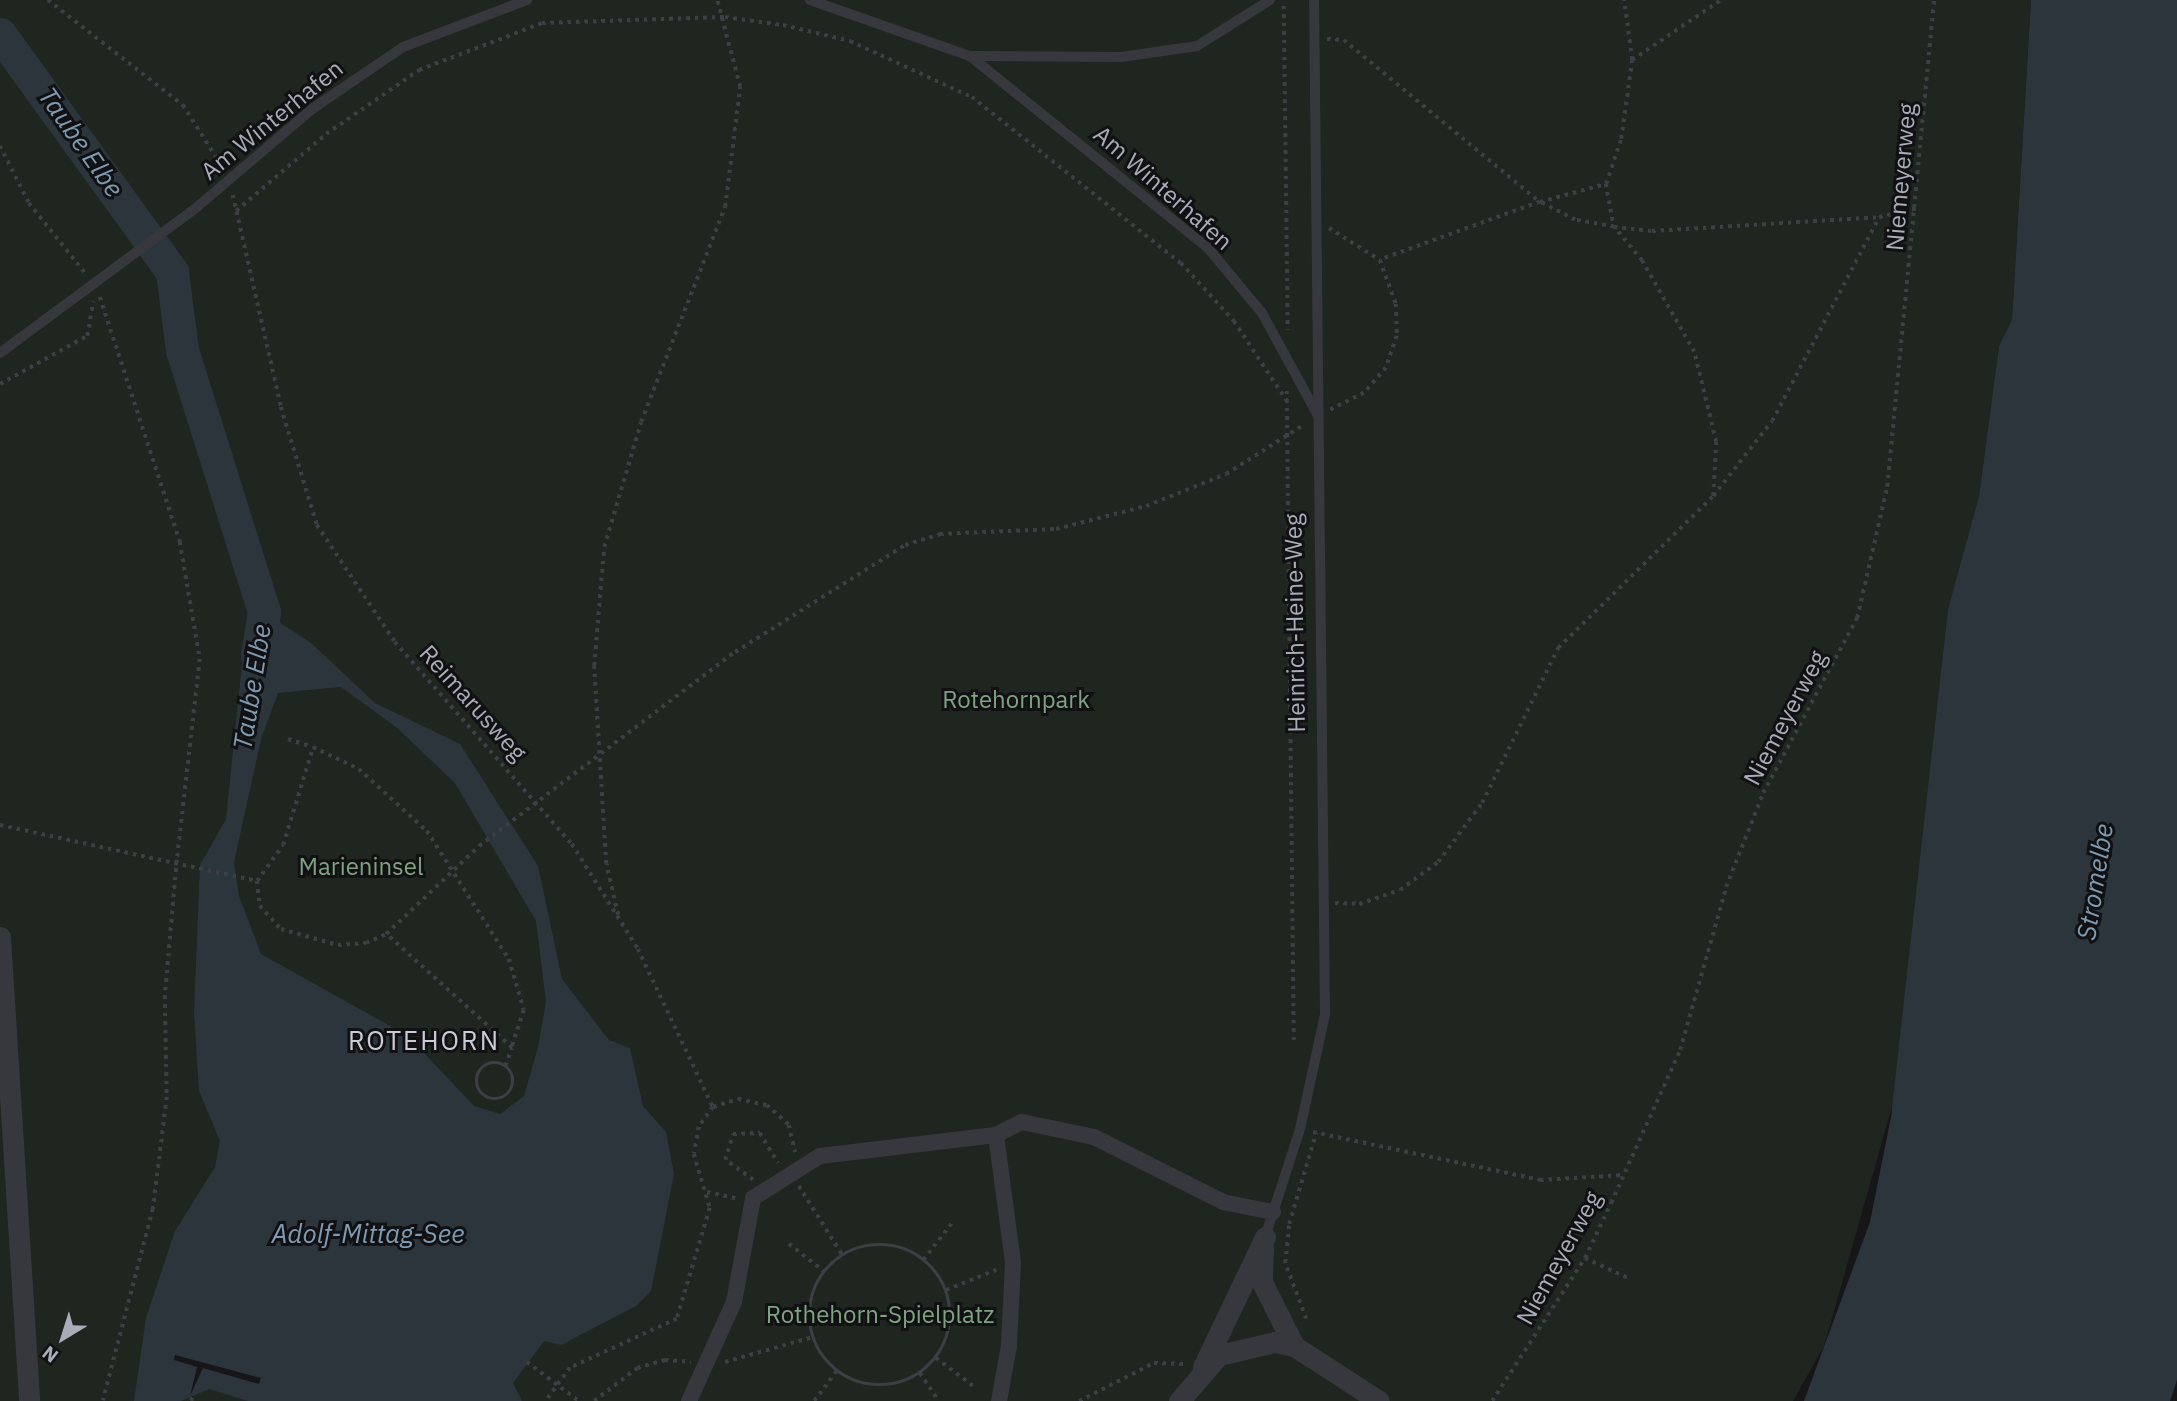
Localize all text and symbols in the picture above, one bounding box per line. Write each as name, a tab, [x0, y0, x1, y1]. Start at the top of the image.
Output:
street label: Am Winterhafen	[195, 54, 349, 186]
water label: Taube Elbe	[32, 81, 130, 203]
street label: Niemeyerweg	[1880, 102, 1922, 252]
street label: Am Winterhafen	[1088, 120, 1238, 256]
street label: Heinrich-Heine-Weg	[1279, 513, 1311, 733]
water label: Taube Elbe	[227, 622, 277, 752]
street label: Reimarusweg	[413, 639, 533, 767]
street label: Niemeyerweg	[1737, 646, 1833, 790]
park label: Rotehornpark	[942, 686, 1090, 714]
water label: Stromelbe	[2070, 822, 2120, 942]
park label: Marieninsel	[299, 853, 423, 881]
district label: ROTEHORN	[349, 1025, 499, 1057]
street label: Niemeyerweg	[1510, 1186, 1608, 1330]
water label: Adolf-Mittag-See	[272, 1218, 464, 1250]
park label: Rothehorn-Spielplatz	[766, 1301, 994, 1329]
north arrow	[28, 1303, 98, 1373]
text: N	[37, 1341, 63, 1368]

